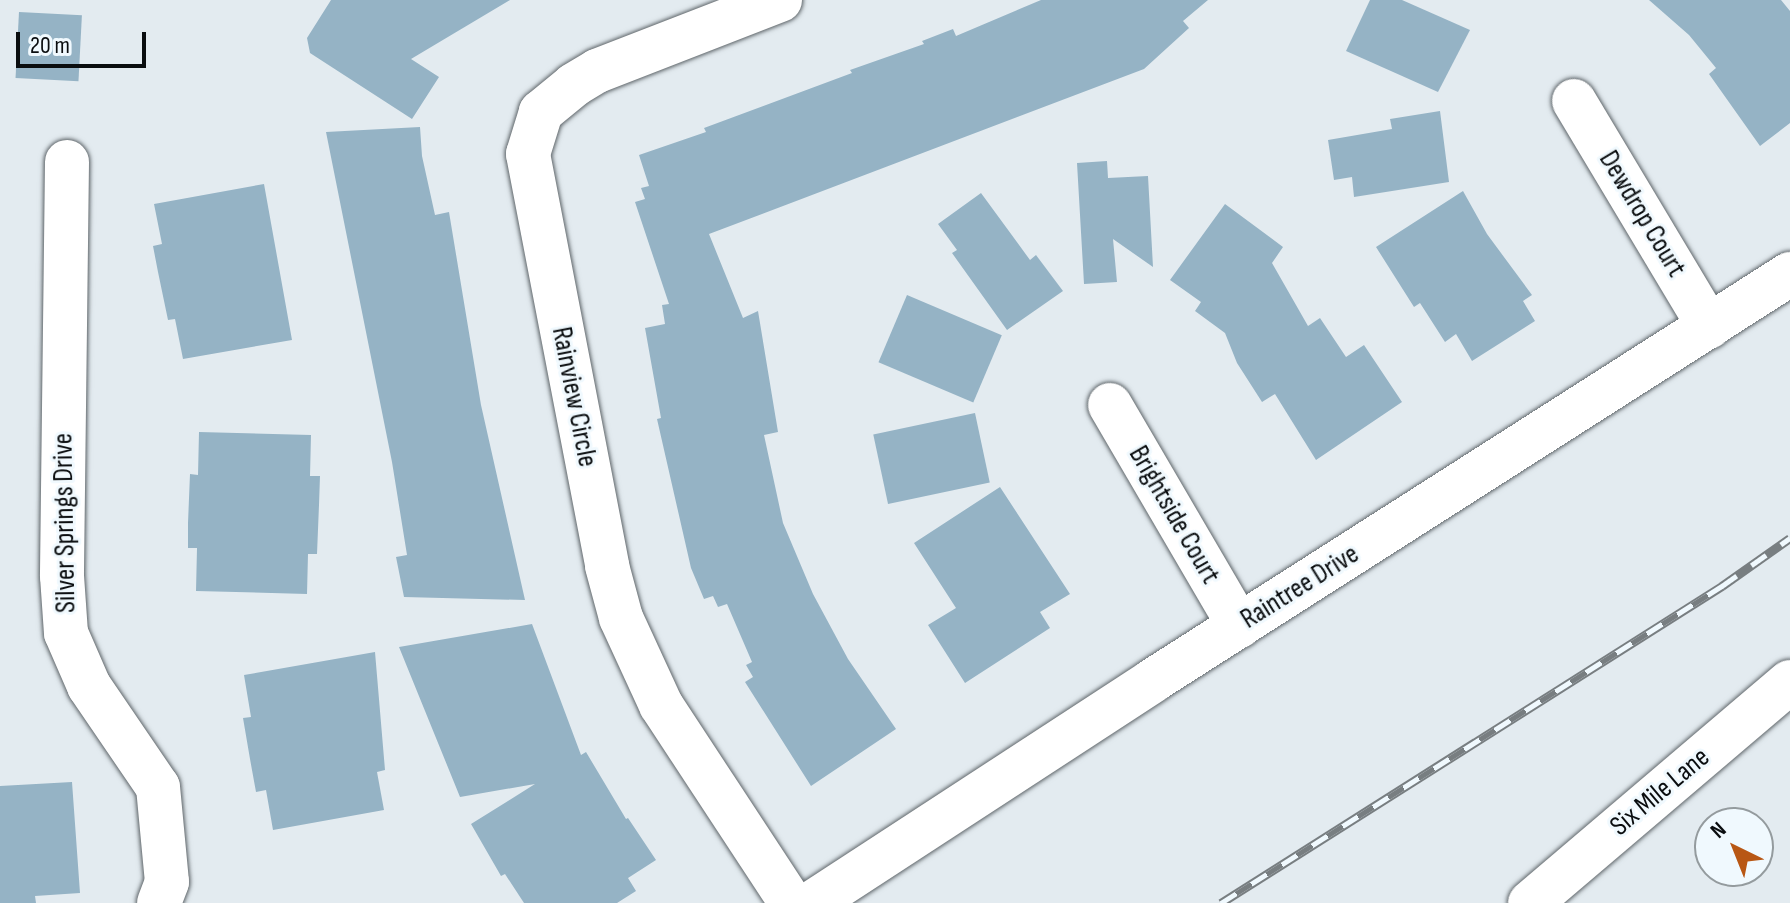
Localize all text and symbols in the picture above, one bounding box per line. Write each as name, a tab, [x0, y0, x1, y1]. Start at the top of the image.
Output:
scale bar	[20, 16, 150, 66]
text: 20 m	[30, 31, 70, 60]
street label: Dewdrop Court	[1591, 145, 1693, 283]
street label: Rainview Circle	[544, 324, 604, 470]
street label: Silver Springs Drive	[47, 433, 83, 613]
street label: Brightside Court	[1121, 440, 1227, 590]
street label: Raintree Drive	[1235, 538, 1365, 636]
street label: Six Mile Lane	[1604, 741, 1716, 843]
north arrow	[1694, 807, 1774, 887]
text: N	[1705, 817, 1732, 844]

